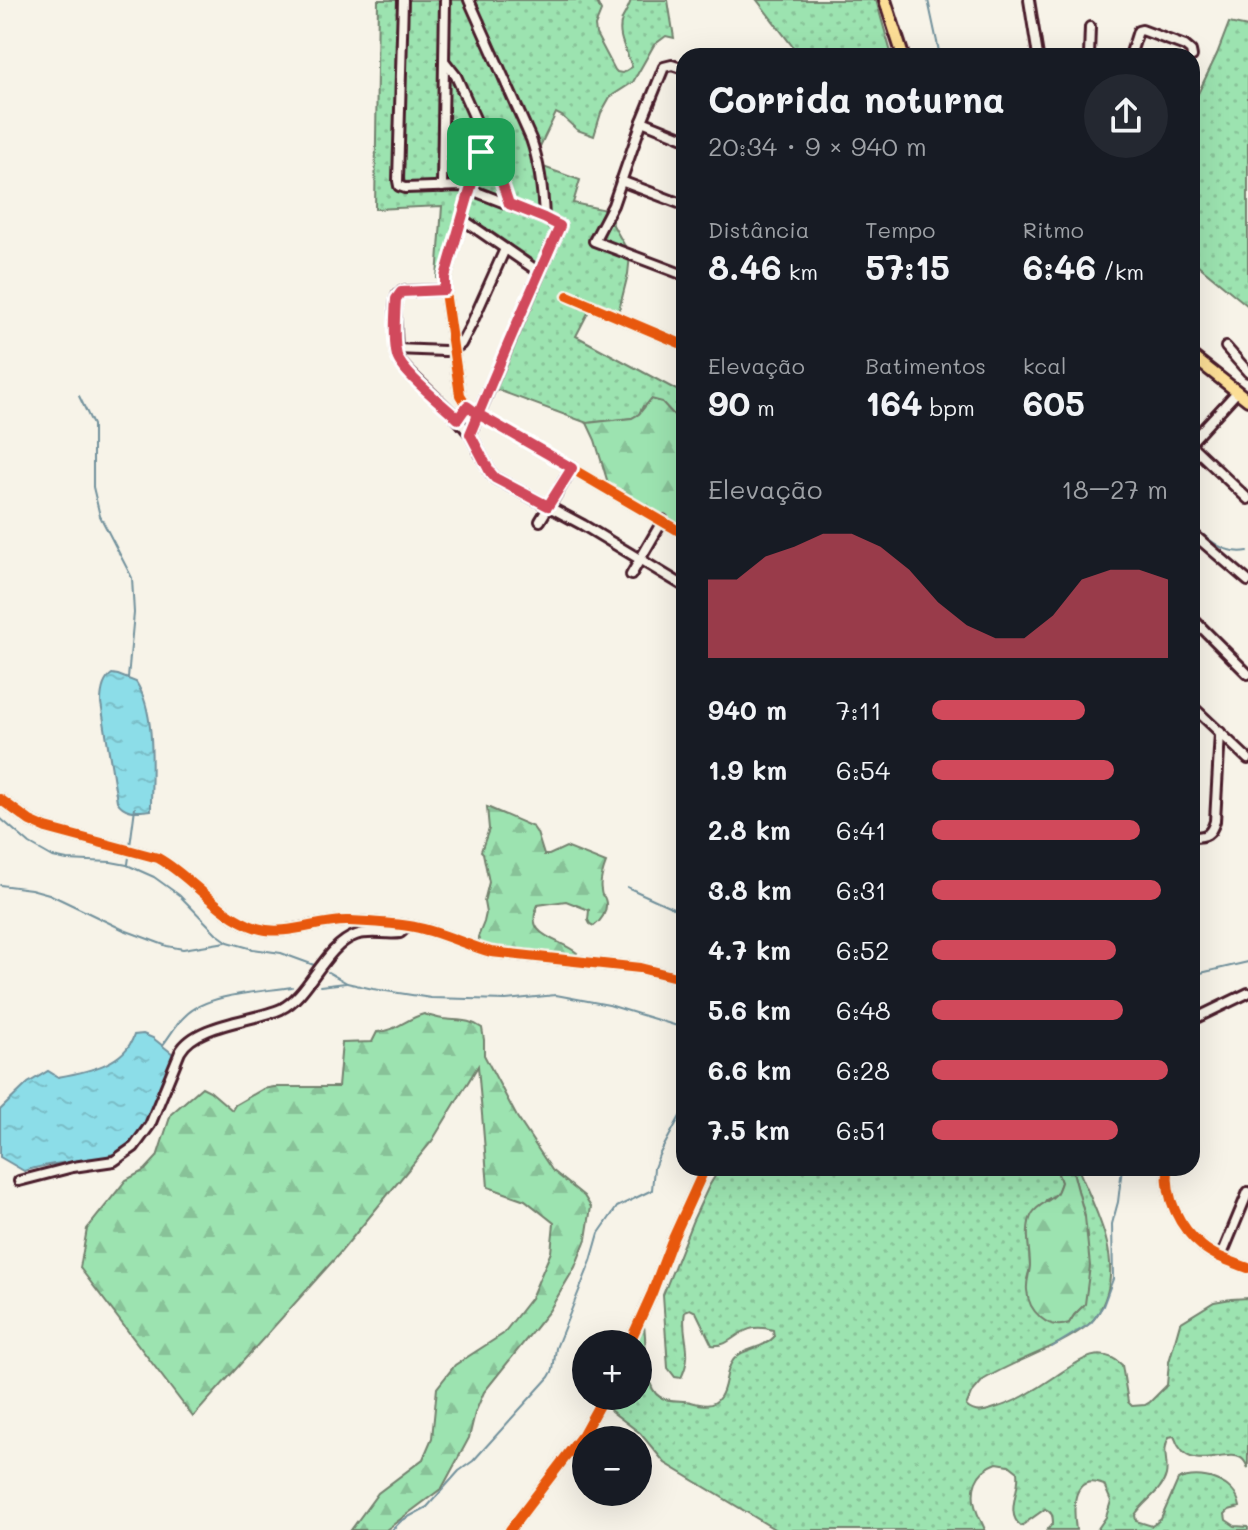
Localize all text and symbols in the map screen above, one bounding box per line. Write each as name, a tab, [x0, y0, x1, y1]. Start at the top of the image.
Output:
button: share	[1084, 74, 1168, 158]
text: Corrida noturna	[708, 75, 1005, 122]
pin	[447, 118, 515, 186]
text: 20:34 · 9 × 940 m	[708, 129, 927, 163]
icon: arrive	[459, 130, 503, 174]
text: Distância	[708, 215, 810, 244]
text: Tempo	[865, 215, 935, 244]
text: Ritmo	[1023, 215, 1084, 244]
text: 8.46	[708, 244, 782, 289]
text: 57:15	[865, 244, 950, 289]
text: 6:46	[1023, 244, 1096, 289]
text: km	[782, 257, 818, 286]
text: /km	[1096, 257, 1144, 286]
text: Elevação	[708, 351, 805, 380]
text: Batimentos	[865, 351, 986, 380]
text: kcal	[1023, 351, 1067, 380]
text: 90	[708, 380, 750, 425]
text: 164	[865, 380, 923, 425]
text: 605	[1023, 380, 1085, 425]
text: m	[750, 393, 775, 422]
text: bpm	[923, 393, 975, 422]
text: Elevação	[708, 472, 822, 506]
text: 18–27 m	[1061, 472, 1168, 506]
text: 940 m	[708, 693, 787, 727]
text: 7:11	[836, 693, 882, 727]
text: 1.9 km	[708, 753, 787, 787]
text: 6:54	[836, 753, 890, 787]
text: 2.8 km	[708, 813, 791, 847]
text: 6:41	[836, 813, 887, 847]
text: 3.8 km	[708, 873, 792, 907]
text: 6:31	[836, 873, 887, 907]
text: 4.7 km	[708, 933, 791, 967]
text: 6:52	[836, 933, 889, 967]
text: 5.6 km	[708, 993, 791, 1027]
text: 6:48	[836, 993, 891, 1027]
text: 6.6 km	[708, 1053, 792, 1087]
text: 6:28	[836, 1053, 890, 1087]
text: 7.5 km	[708, 1113, 790, 1147]
text: 6:51	[836, 1113, 887, 1147]
map controls	[572, 1330, 652, 1506]
button: +	[572, 1330, 652, 1410]
button: −	[572, 1426, 652, 1506]

